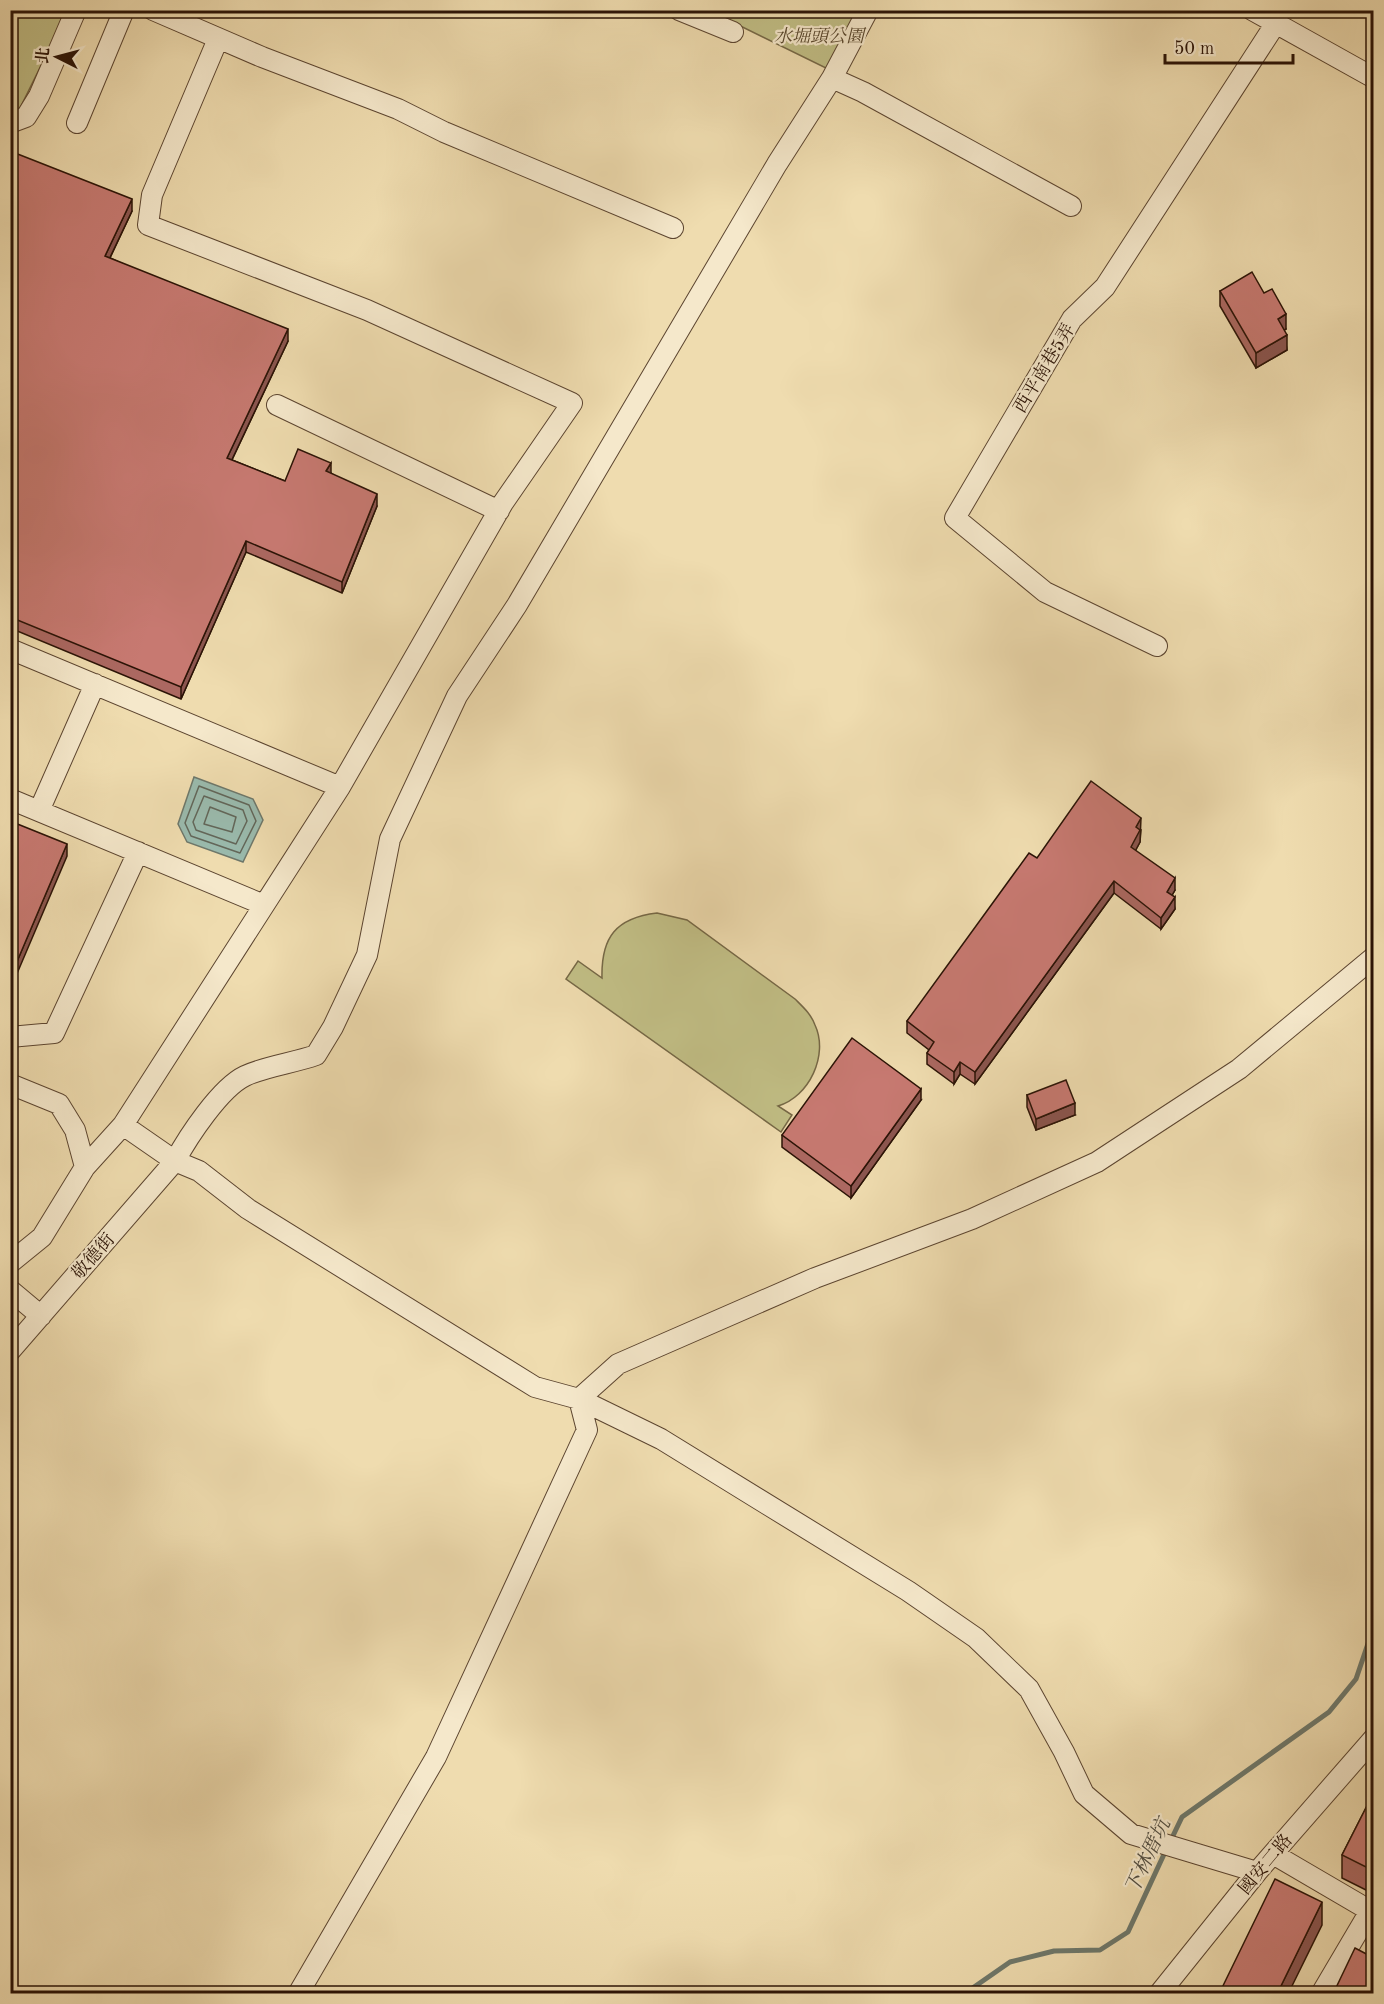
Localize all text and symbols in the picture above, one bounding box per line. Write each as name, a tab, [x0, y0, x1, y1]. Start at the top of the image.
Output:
park label: 水堀頭公園	[774, 26, 867, 46]
north arrow	[27, 27, 87, 87]
scale bar	[1165, 27, 1292, 65]
text: 50 m	[1174, 40, 1214, 58]
text: 北	[33, 47, 53, 64]
street label: 西平南巷5弄	[1010, 320, 1078, 416]
street label: 敬德街	[68, 1229, 118, 1283]
water label: 下林厝坑	[1121, 1813, 1176, 1897]
street label: 國安二路	[1234, 1830, 1296, 1898]

